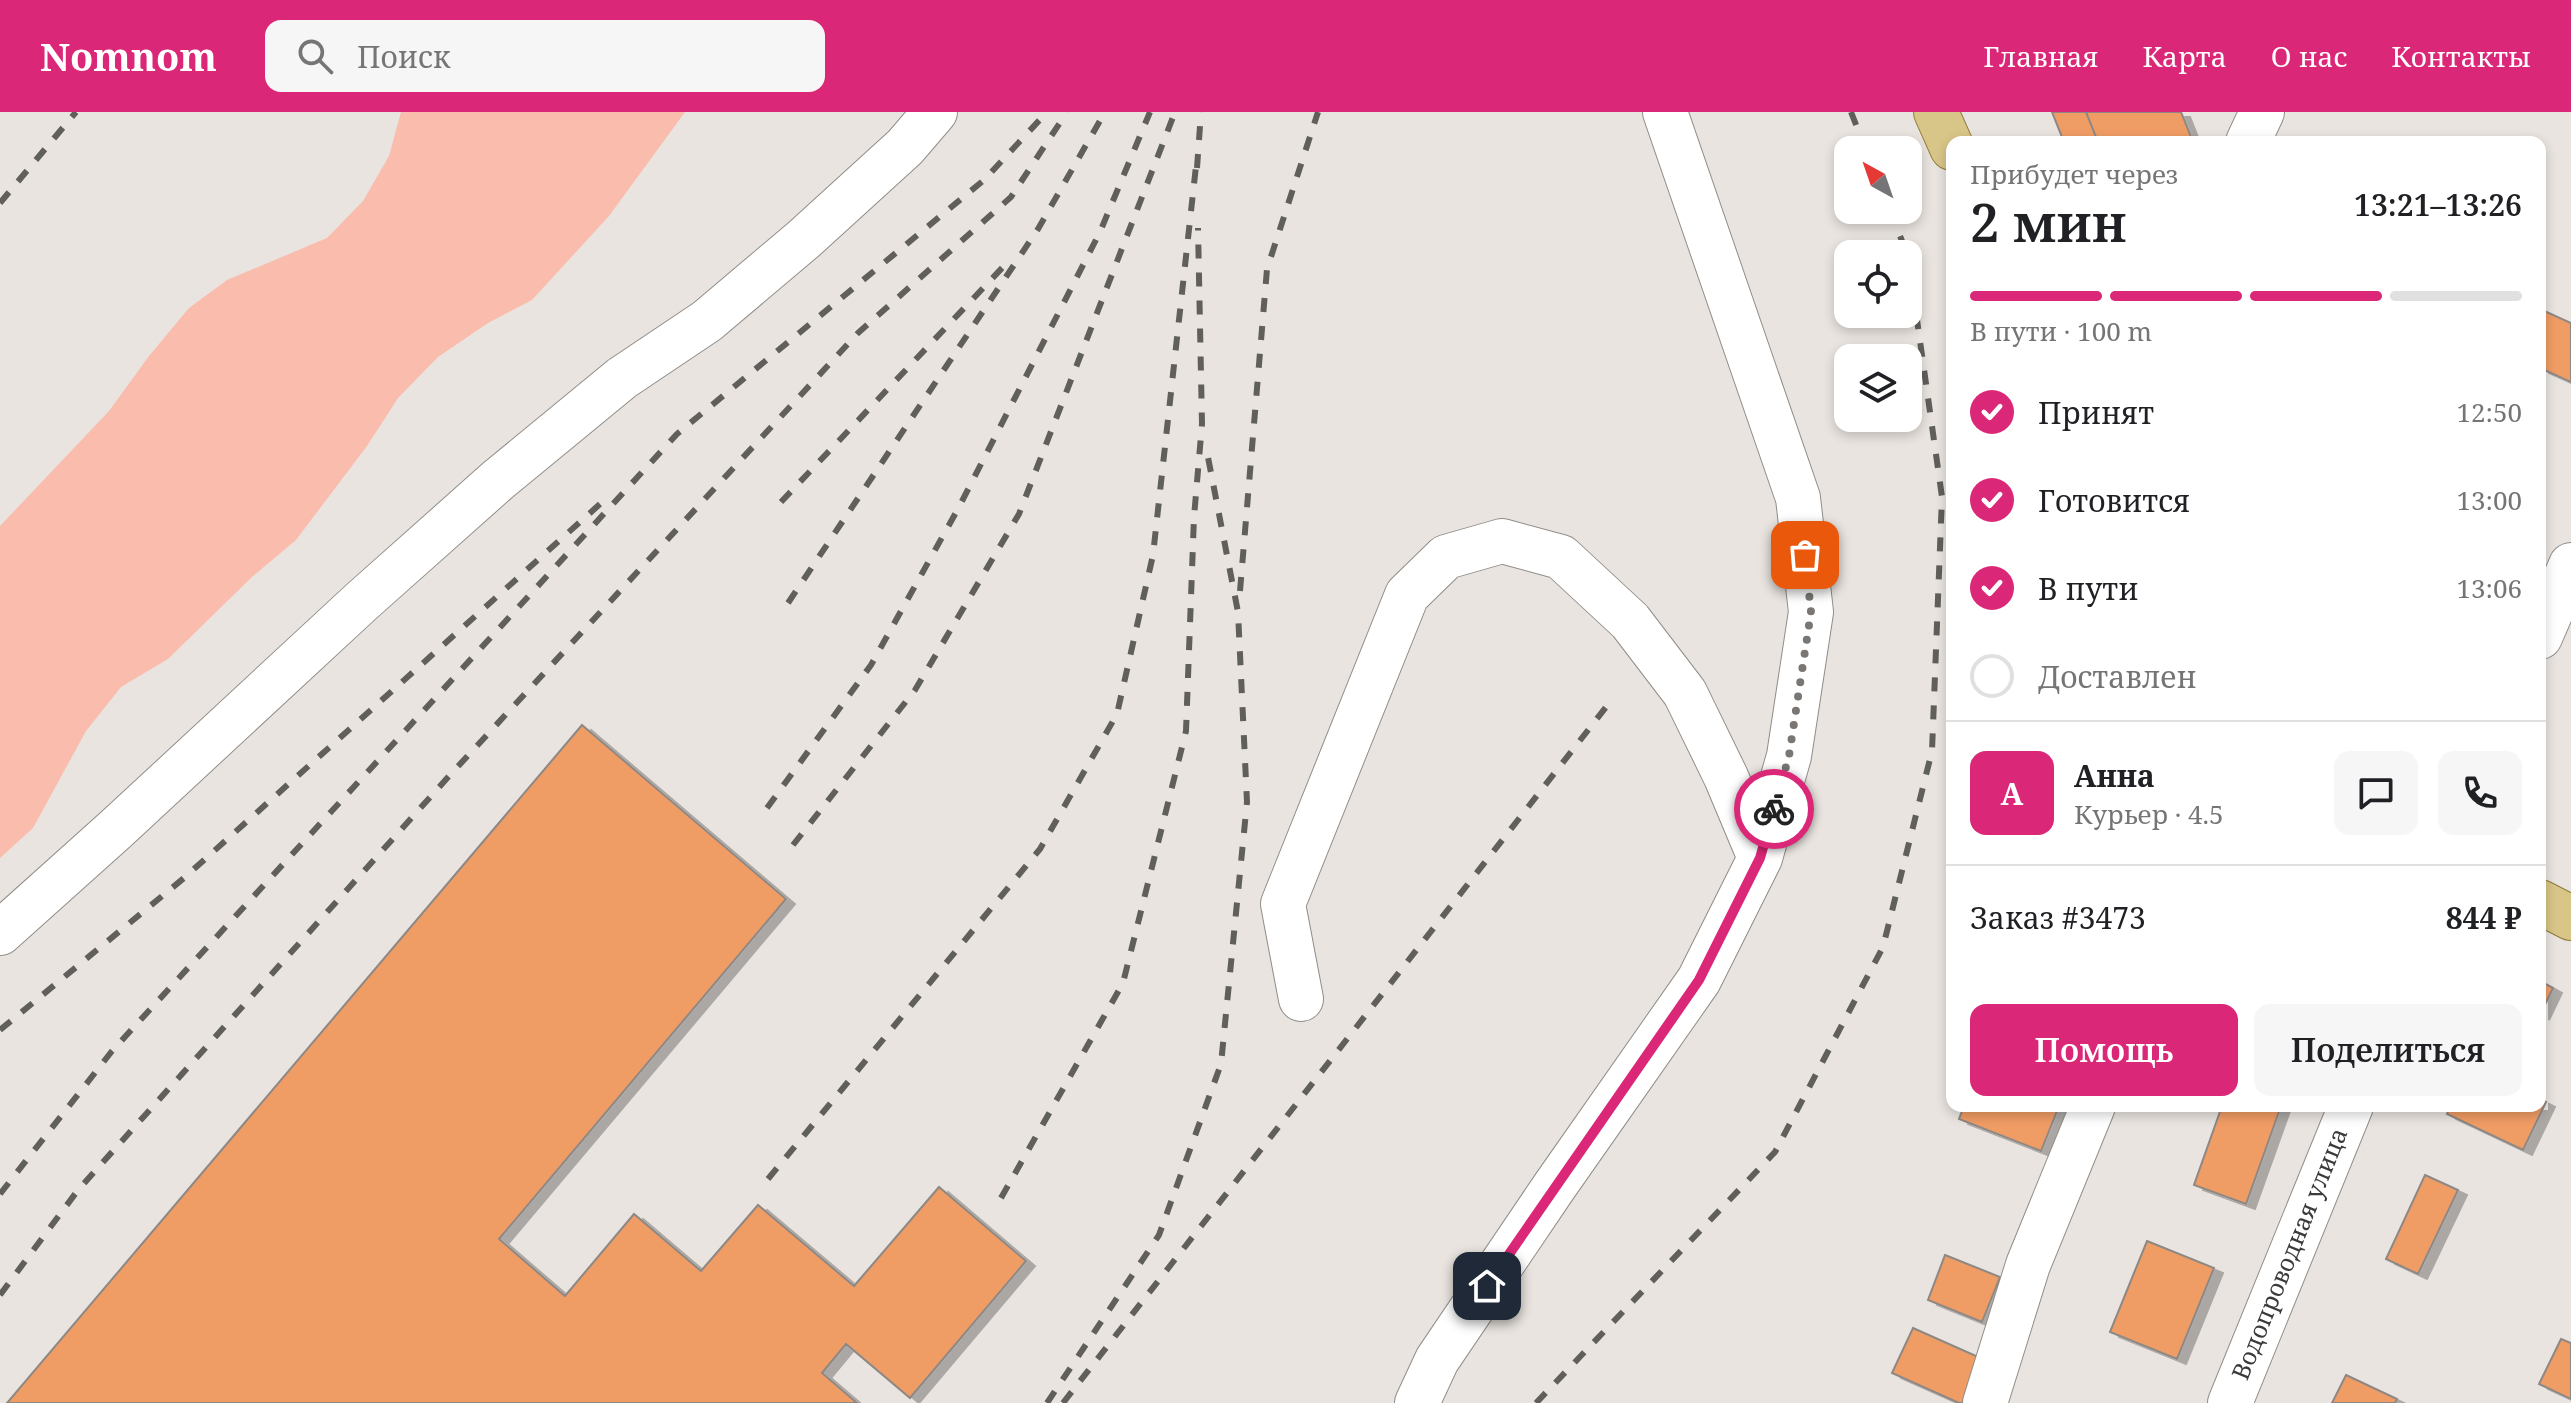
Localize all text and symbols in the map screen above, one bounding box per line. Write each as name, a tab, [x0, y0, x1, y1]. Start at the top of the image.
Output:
search box	[265, 20, 825, 92]
text: Nomnom	[40, 30, 217, 82]
icon: search	[293, 34, 337, 78]
text: Поиск	[357, 36, 451, 77]
text: Главная	[1983, 37, 2098, 75]
text: Карта	[2142, 37, 2227, 75]
text: О нас	[2271, 37, 2347, 75]
text: Контакты	[2391, 37, 2531, 75]
north arrow	[1834, 136, 1922, 224]
map controls	[1834, 136, 1922, 432]
text: Прибудет через	[1970, 156, 2178, 192]
text: 13:21–13:26	[2354, 184, 2522, 225]
text: 2 мин	[1970, 186, 2127, 257]
button: locate	[1834, 240, 1922, 328]
text: В пути · 100 m	[1970, 313, 2152, 349]
button: layers	[1834, 344, 1922, 432]
icon: check	[1970, 390, 2014, 434]
text: Принят	[2038, 392, 2154, 433]
text: 12:50	[2456, 394, 2522, 430]
icon: check	[1970, 478, 2014, 522]
text: Готовится	[2038, 480, 2190, 521]
text: 13:00	[2456, 482, 2522, 518]
pin	[1771, 521, 1839, 589]
icon: bag	[1783, 533, 1827, 577]
icon: check	[1970, 566, 2014, 610]
text: В пути	[2038, 568, 2139, 609]
text: 13:06	[2456, 570, 2522, 606]
text: Доставлен	[2038, 656, 2197, 697]
button: chat	[2334, 751, 2418, 835]
button: phone	[2438, 751, 2522, 835]
text: Анна	[2074, 755, 2155, 796]
courier	[1734, 769, 1814, 849]
text: А	[2001, 773, 2023, 814]
icon: bike	[1752, 787, 1796, 831]
text: Курьер · 4.5	[2074, 796, 2224, 832]
text: Заказ #3473	[1970, 897, 2146, 938]
text: 844 ₽	[2446, 897, 2522, 938]
button: Помощь	[1970, 1004, 2238, 1096]
button: Поделиться	[2254, 1004, 2522, 1096]
street label: Водопроводная улица	[2223, 1123, 2354, 1384]
pin	[1453, 1252, 1521, 1320]
icon: home	[1465, 1264, 1509, 1308]

